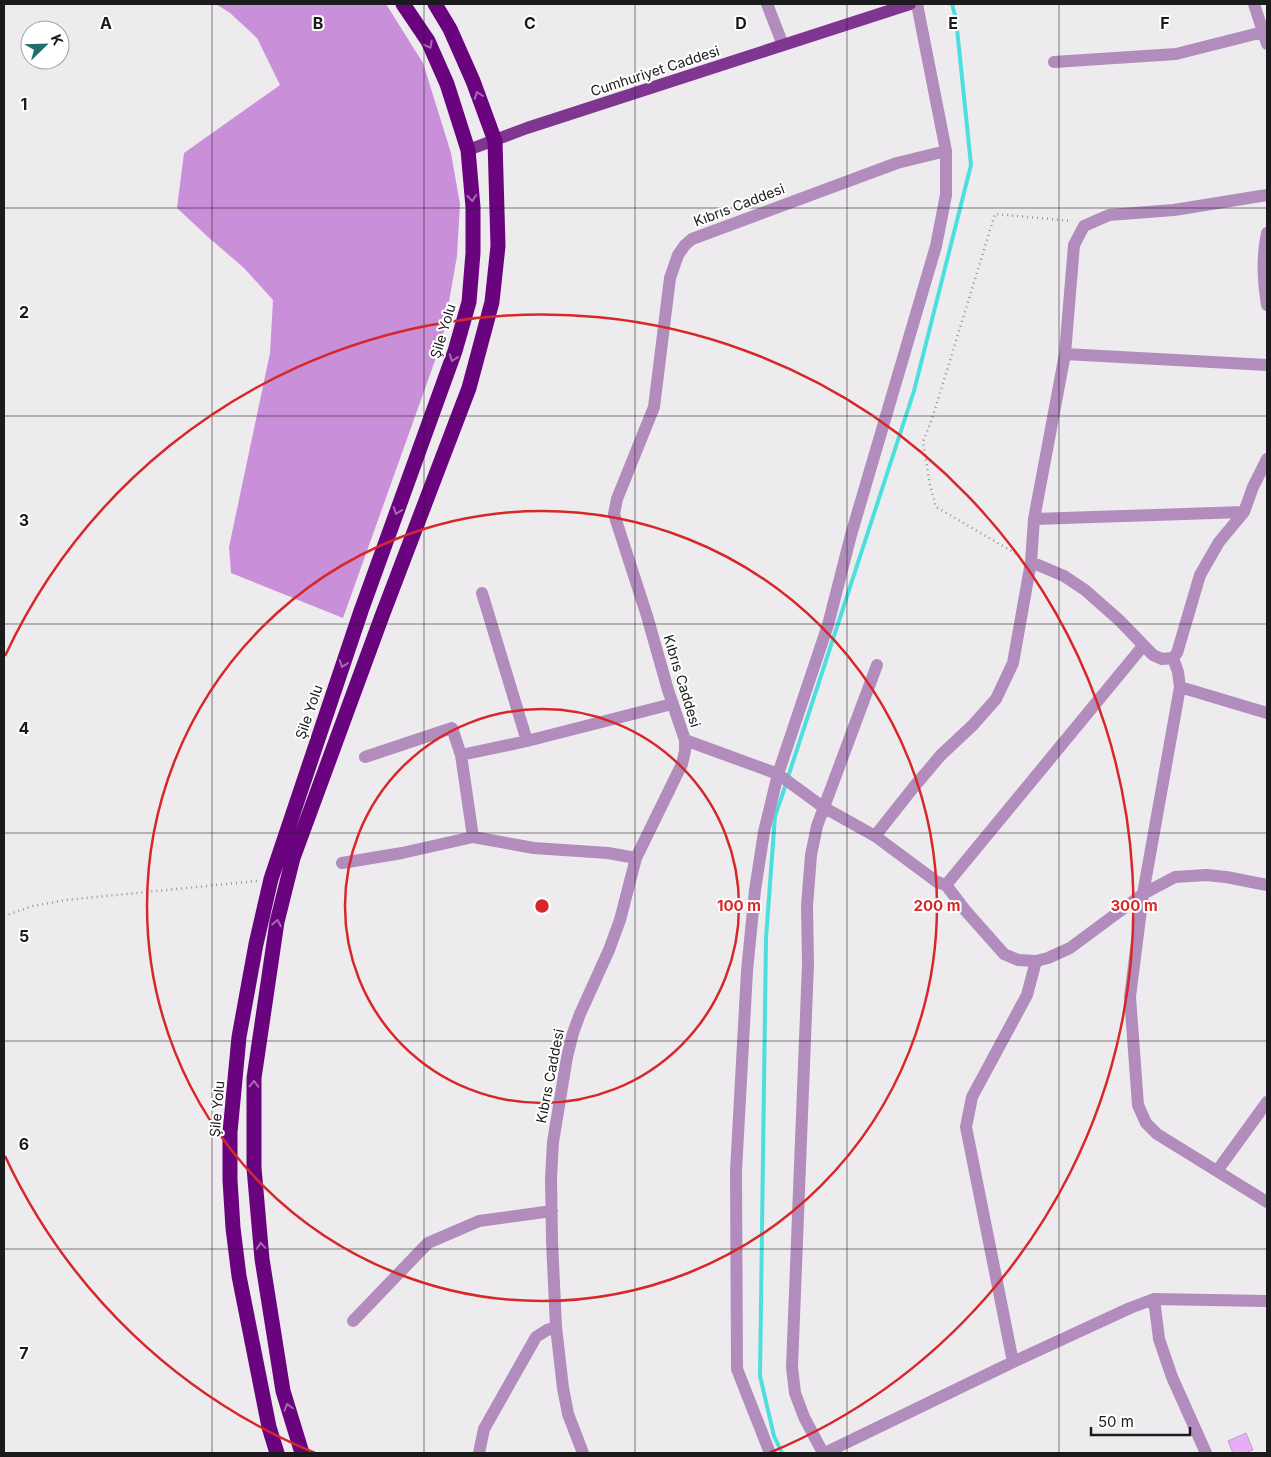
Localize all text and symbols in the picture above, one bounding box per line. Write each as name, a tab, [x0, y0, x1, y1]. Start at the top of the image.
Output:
text: A	[100, 13, 112, 33]
text: B	[313, 13, 323, 33]
text: C	[524, 13, 536, 33]
text: D	[735, 13, 747, 33]
text: E	[948, 13, 958, 33]
text: F	[1160, 13, 1170, 33]
north arrow	[20, 20, 70, 70]
text: K	[48, 32, 67, 48]
one-way arrow	[423, 40, 433, 49]
street label: Cumhuriyet Caddesi	[588, 42, 722, 99]
one-way arrow	[474, 91, 484, 100]
text: 1	[21, 94, 27, 114]
street label: Kıbrıs Caddesi	[691, 179, 787, 230]
one-way arrow	[466, 195, 477, 203]
street label: Şile Yolu	[426, 301, 459, 360]
text: 2	[19, 302, 29, 322]
one-way arrow	[449, 353, 459, 362]
one-way arrow	[393, 506, 403, 515]
text: 3	[19, 510, 29, 530]
street label: Kıbrıs Caddesi	[660, 632, 705, 729]
one-way arrow	[338, 659, 348, 668]
street label: Şile Yolu	[291, 682, 326, 741]
text: 4	[19, 718, 30, 738]
text: 100 m	[717, 896, 761, 915]
text: 200 m	[914, 896, 960, 915]
text: 300 m	[1110, 896, 1158, 915]
centre of rings	[533, 897, 551, 915]
one-way arrow	[271, 919, 281, 928]
text: 5	[19, 926, 29, 946]
street label: Kıbrıs Caddesi	[532, 1027, 567, 1125]
street label: Şile Yolu	[206, 1080, 227, 1138]
one-way arrow	[249, 1080, 259, 1088]
text: 6	[19, 1134, 29, 1154]
one-way arrow	[256, 1242, 267, 1250]
text: 7	[19, 1343, 29, 1363]
one-way arrow	[283, 1403, 293, 1411]
scale bar	[1091, 1404, 1190, 1436]
text: 50 m	[1098, 1412, 1134, 1431]

